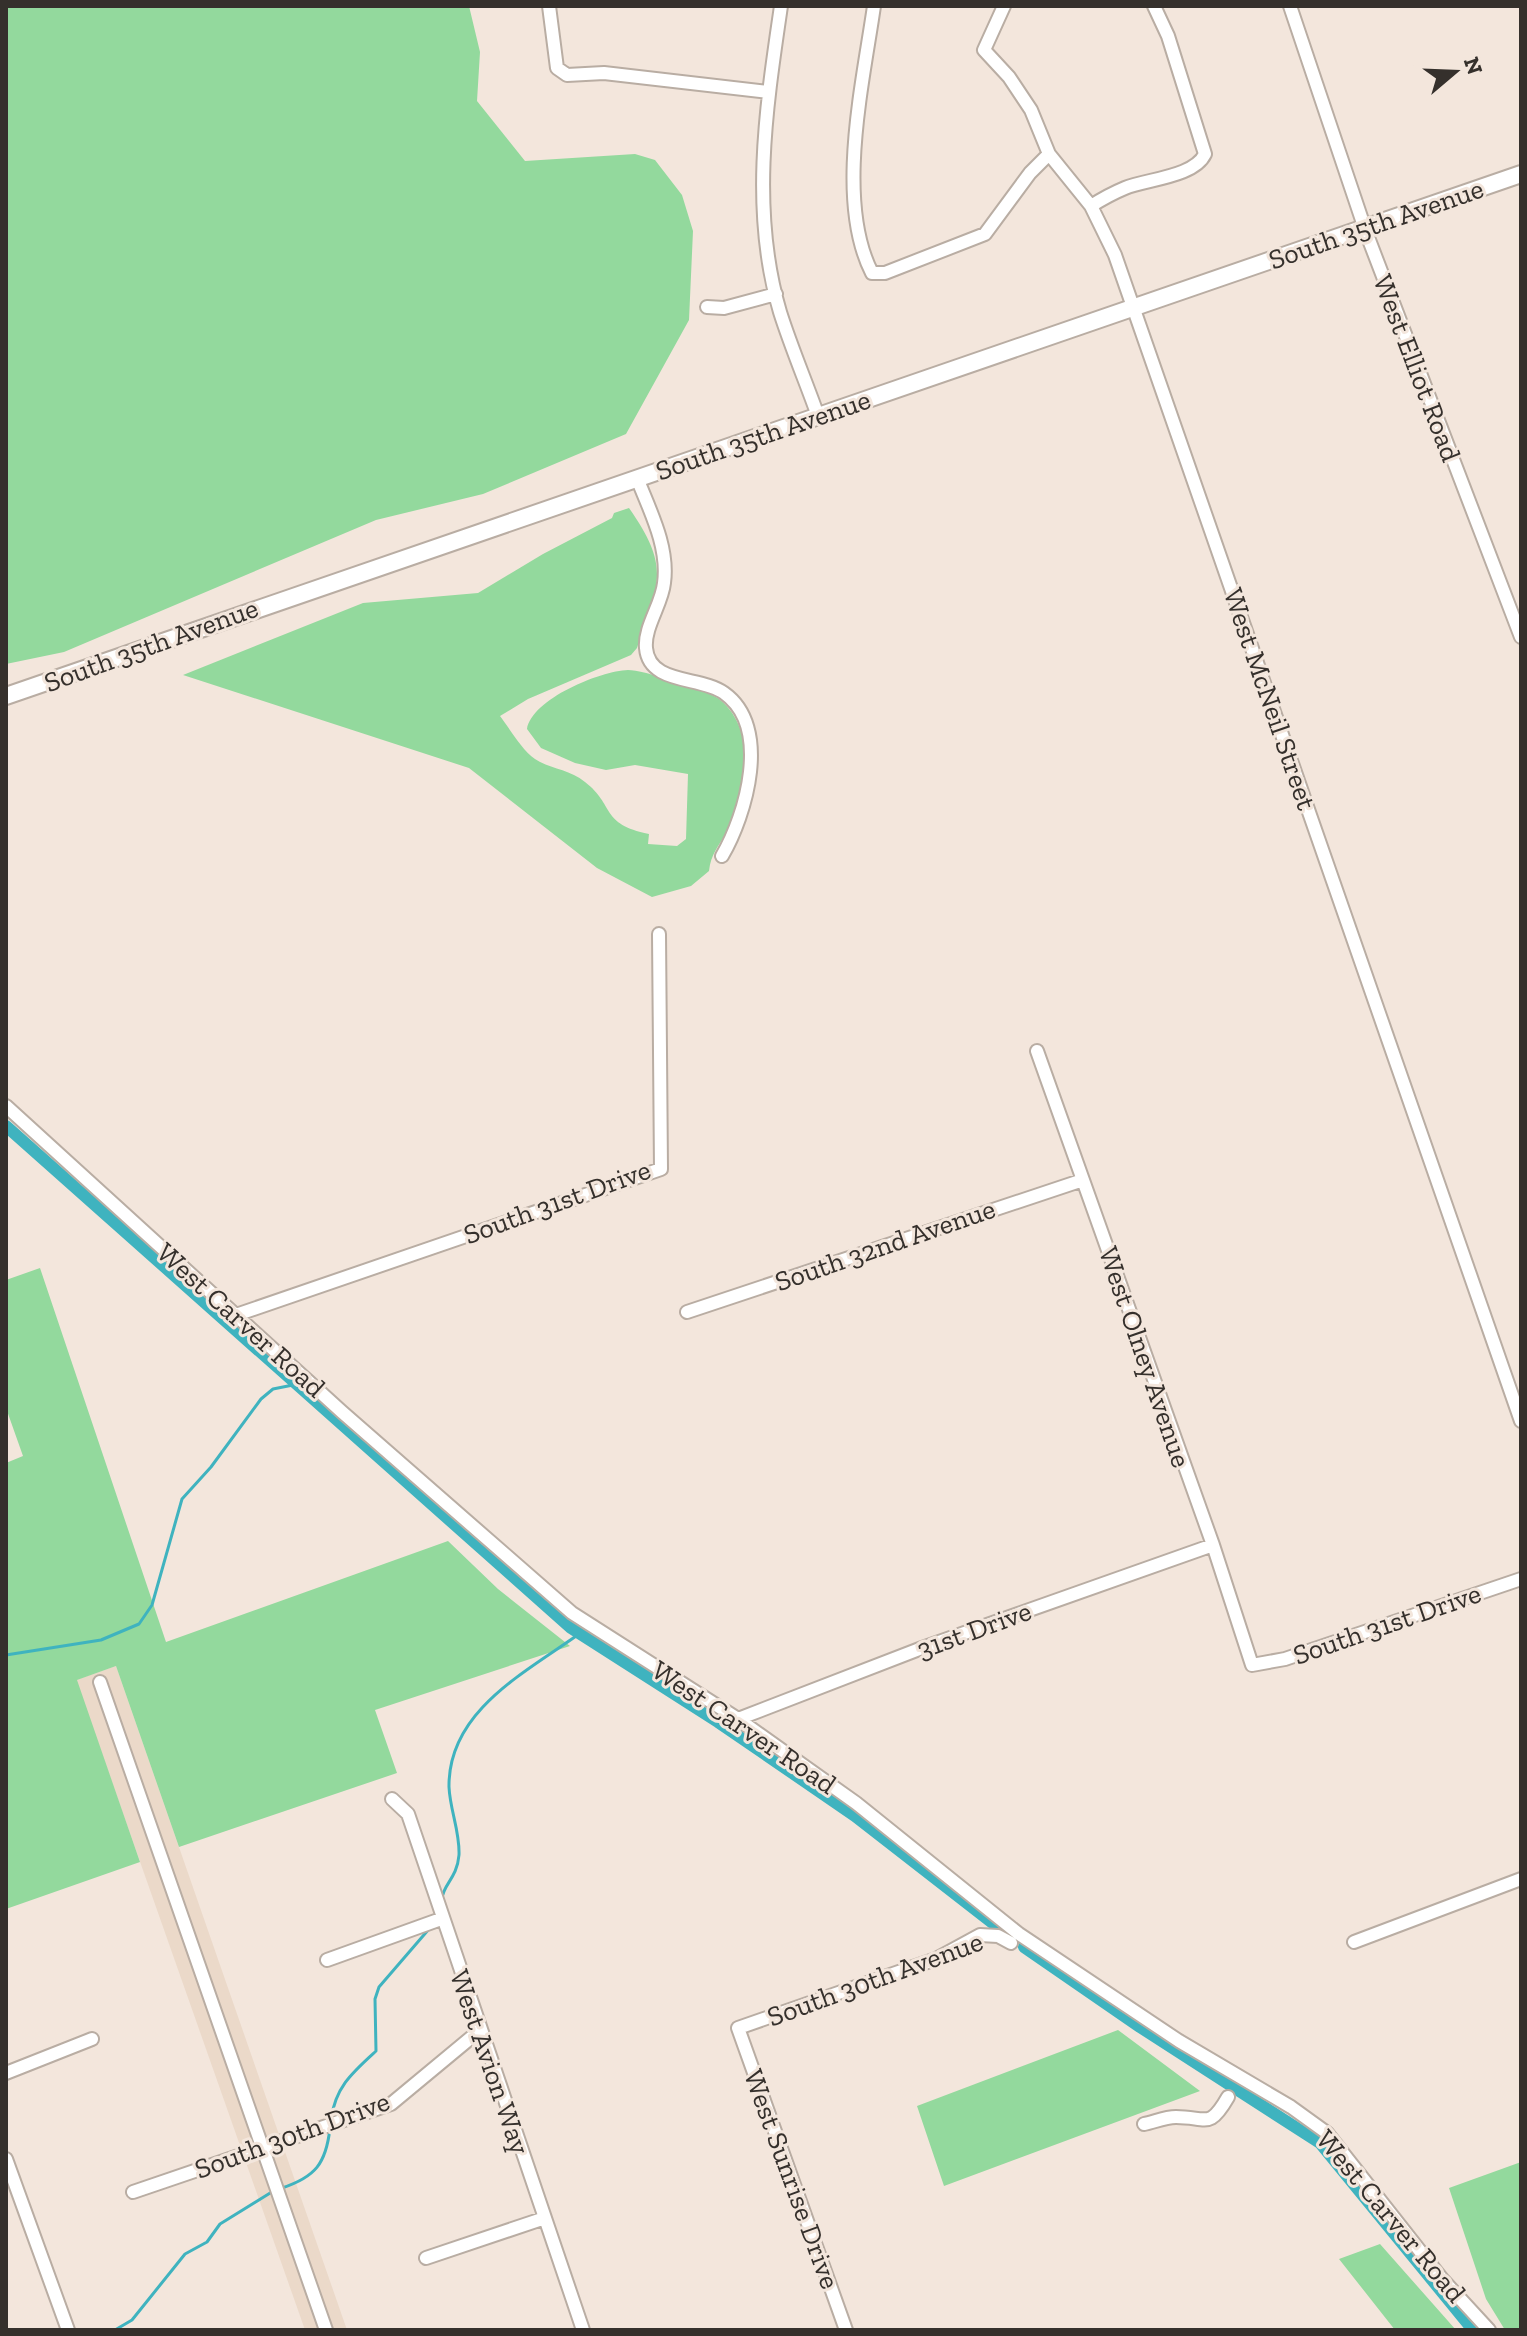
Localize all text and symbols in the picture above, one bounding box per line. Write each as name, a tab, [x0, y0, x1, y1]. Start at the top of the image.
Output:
north arrow	[1415, 32, 1495, 112]
text: N	[1458, 53, 1489, 78]
street label: South 35th Avenue	[1264, 172, 1488, 276]
street label: West Elliot Road	[1366, 270, 1468, 466]
street label: South 35th Avenue	[651, 383, 875, 487]
street label: West McNeil Street	[1217, 584, 1324, 815]
street label: South 35th Avenue	[40, 591, 262, 699]
street label: South 31st Drive	[459, 1153, 655, 1251]
street label: South 32nd Avenue	[770, 1192, 1000, 1298]
street label: West Carver Road	[150, 1236, 332, 1404]
street label: West Olney Avenue	[1092, 1242, 1198, 1472]
street label: South 31st Drive	[1289, 1576, 1485, 1672]
street label: 31st Drive	[912, 1594, 1036, 1666]
street label: West Carver Road	[646, 1653, 842, 1801]
street label: South 30th Avenue	[763, 1925, 987, 2033]
street label: West Avion Way	[443, 1965, 537, 2159]
street label: West Sunrise Drive	[737, 2065, 847, 2293]
street label: South 30th Drive	[190, 2084, 394, 2186]
street label: West Carver Road	[1309, 2123, 1473, 2309]

